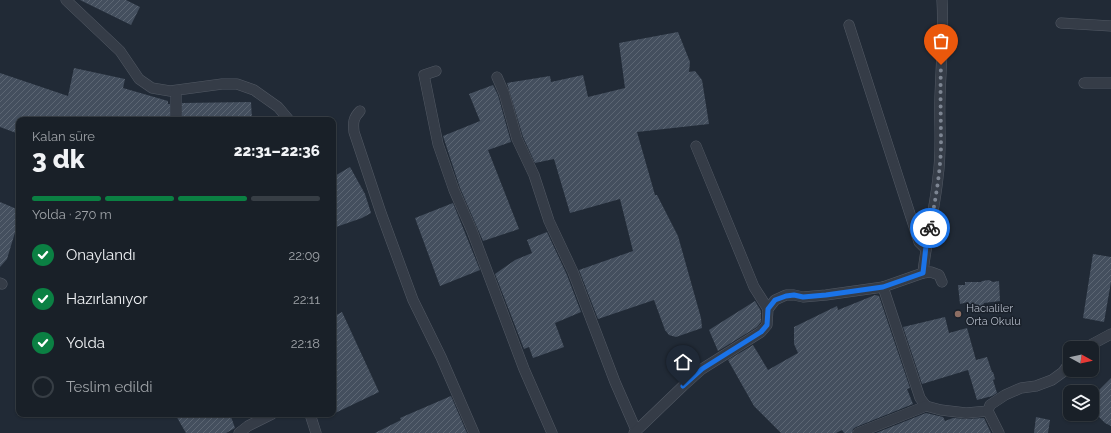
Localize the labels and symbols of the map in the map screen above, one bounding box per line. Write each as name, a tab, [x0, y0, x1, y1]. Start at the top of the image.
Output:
pin	[924, 24, 958, 65]
courier	[910, 208, 950, 248]
place label: Hacıaliler Orta Okulu	[966, 302, 1021, 328]
marker: Hacıaliler Orta Okulu	[953, 309, 963, 319]
north arrow	[1063, 341, 1099, 377]
pin	[666, 345, 700, 386]

